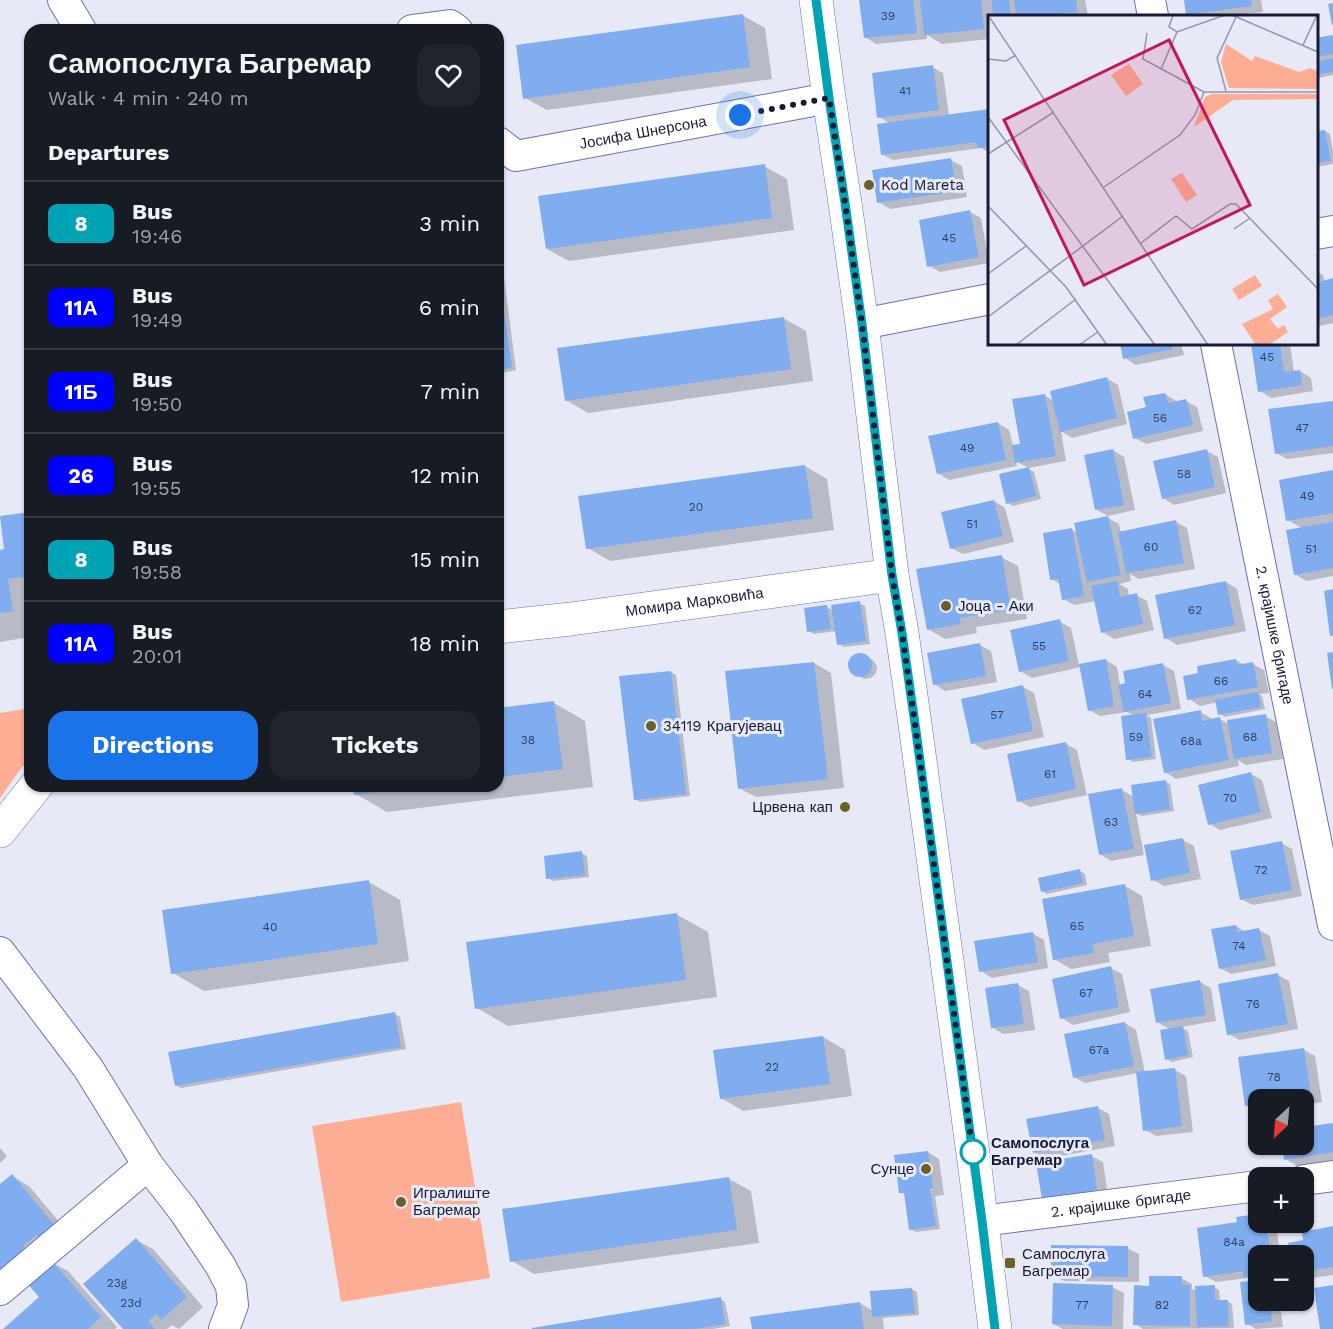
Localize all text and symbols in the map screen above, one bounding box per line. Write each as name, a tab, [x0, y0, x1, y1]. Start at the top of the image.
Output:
house number: 39	[881, 9, 895, 23]
inset map	[988, 15, 1318, 345]
button: heart	[417, 44, 480, 107]
text: Самопослуга Багремар	[48, 47, 372, 80]
house number: 41	[899, 84, 911, 98]
text: Walk · 4 min · 240 m	[48, 86, 248, 110]
your location	[725, 100, 755, 130]
street label: Јосифа Шнерсона	[578, 112, 709, 153]
text: Departures	[48, 140, 169, 165]
place label: Kod Mareta	[881, 176, 965, 194]
marker: Kod Mareta	[862, 178, 876, 192]
text: Bus	[132, 199, 172, 224]
text: 8	[74, 211, 88, 236]
text: 3 min	[419, 211, 480, 236]
text: 19:46	[132, 224, 182, 248]
house number: 45	[942, 231, 956, 245]
text: Bus	[132, 283, 172, 308]
text: 11А	[64, 295, 98, 320]
text: 6 min	[419, 295, 480, 320]
text: 19:49	[132, 308, 183, 332]
house number: 45	[1260, 350, 1274, 364]
text: Bus	[132, 367, 172, 392]
text: 11Б	[64, 379, 98, 404]
text: 7 min	[420, 379, 480, 404]
text: 19:50	[132, 392, 182, 416]
house number: 56	[1153, 411, 1167, 425]
house number: 47	[1295, 421, 1309, 435]
house number: 49	[960, 441, 974, 455]
text: Bus	[132, 451, 172, 476]
text: 26	[68, 463, 94, 488]
text: 12 min	[411, 463, 480, 488]
house number: 58	[1177, 467, 1191, 481]
text: 19:55	[132, 476, 181, 500]
house number: 49	[1300, 489, 1314, 503]
house number: 20	[689, 500, 703, 514]
house number: 51	[966, 517, 978, 531]
text: Bus	[132, 535, 172, 560]
house number: 60	[1144, 540, 1158, 554]
house number: 51	[1305, 542, 1317, 556]
text: 8	[74, 547, 88, 572]
text: 15 min	[411, 547, 480, 572]
text: 19:58	[132, 560, 182, 584]
street label: 2. крајишке бригаде	[1252, 564, 1297, 706]
street label: Момира Марковића	[624, 584, 765, 620]
place label: Јоца - Аки	[958, 597, 1034, 615]
marker: Јоца - Аки	[939, 599, 953, 613]
house number: 62	[1188, 603, 1202, 617]
text: Bus	[132, 619, 172, 644]
text: 11А	[64, 631, 98, 656]
text: 18 min	[410, 631, 480, 656]
house number: 55	[1032, 639, 1046, 653]
text: 20:01	[132, 644, 182, 668]
house number: 66	[1214, 674, 1228, 688]
house number: 64	[1138, 687, 1152, 701]
house number: 57	[990, 708, 1004, 722]
button: Directions	[48, 711, 258, 780]
button: Tickets	[270, 711, 480, 780]
place label: 34119 Крагујевац	[663, 717, 782, 735]
marker: 34119 Крагујевац	[644, 719, 658, 733]
house number: 59	[1129, 730, 1143, 744]
house number: 68	[1243, 730, 1257, 744]
house number: 38	[521, 733, 535, 747]
house number: 68a	[1180, 734, 1202, 748]
house number: 61	[1044, 767, 1056, 781]
house number: 70	[1223, 791, 1237, 805]
place label: Црвена кап	[752, 798, 833, 816]
marker: Црвена кап	[838, 800, 852, 814]
house number: 63	[1104, 815, 1118, 829]
house number: 72	[1254, 863, 1268, 877]
house number: 65	[1070, 919, 1084, 933]
house number: 40	[263, 920, 277, 934]
house number: 74	[1232, 939, 1246, 953]
house number: 67	[1079, 986, 1093, 1000]
house number: 76	[1246, 997, 1260, 1011]
house number: 67a	[1089, 1043, 1109, 1057]
house number: 22	[765, 1060, 779, 1074]
house number: 78	[1267, 1070, 1281, 1084]
north arrow	[1248, 1089, 1314, 1155]
map controls	[1248, 1089, 1314, 1311]
place label: Самопослуга Багремар	[991, 1134, 1090, 1169]
marker: Самопослуга Багремар	[960, 1139, 986, 1165]
place label: Сунце	[871, 1160, 914, 1178]
marker: Сунце	[919, 1162, 933, 1176]
button: +	[1248, 1167, 1314, 1233]
place label: Игралиште Багремар	[413, 1184, 490, 1219]
street label: 2. крајишке бригаде	[1050, 1186, 1192, 1221]
marker: Игралиште Багремар	[394, 1195, 408, 1209]
house number: 84a	[1223, 1235, 1245, 1249]
place label: Сампослуга Багремар	[1022, 1245, 1106, 1280]
button: −	[1248, 1245, 1314, 1311]
marker: Сампослуга Багремар	[1003, 1256, 1017, 1270]
house number: 23g	[107, 1276, 128, 1290]
house number: 23d	[120, 1296, 142, 1310]
house number: 77	[1075, 1298, 1089, 1312]
house number: 82	[1155, 1298, 1169, 1312]

